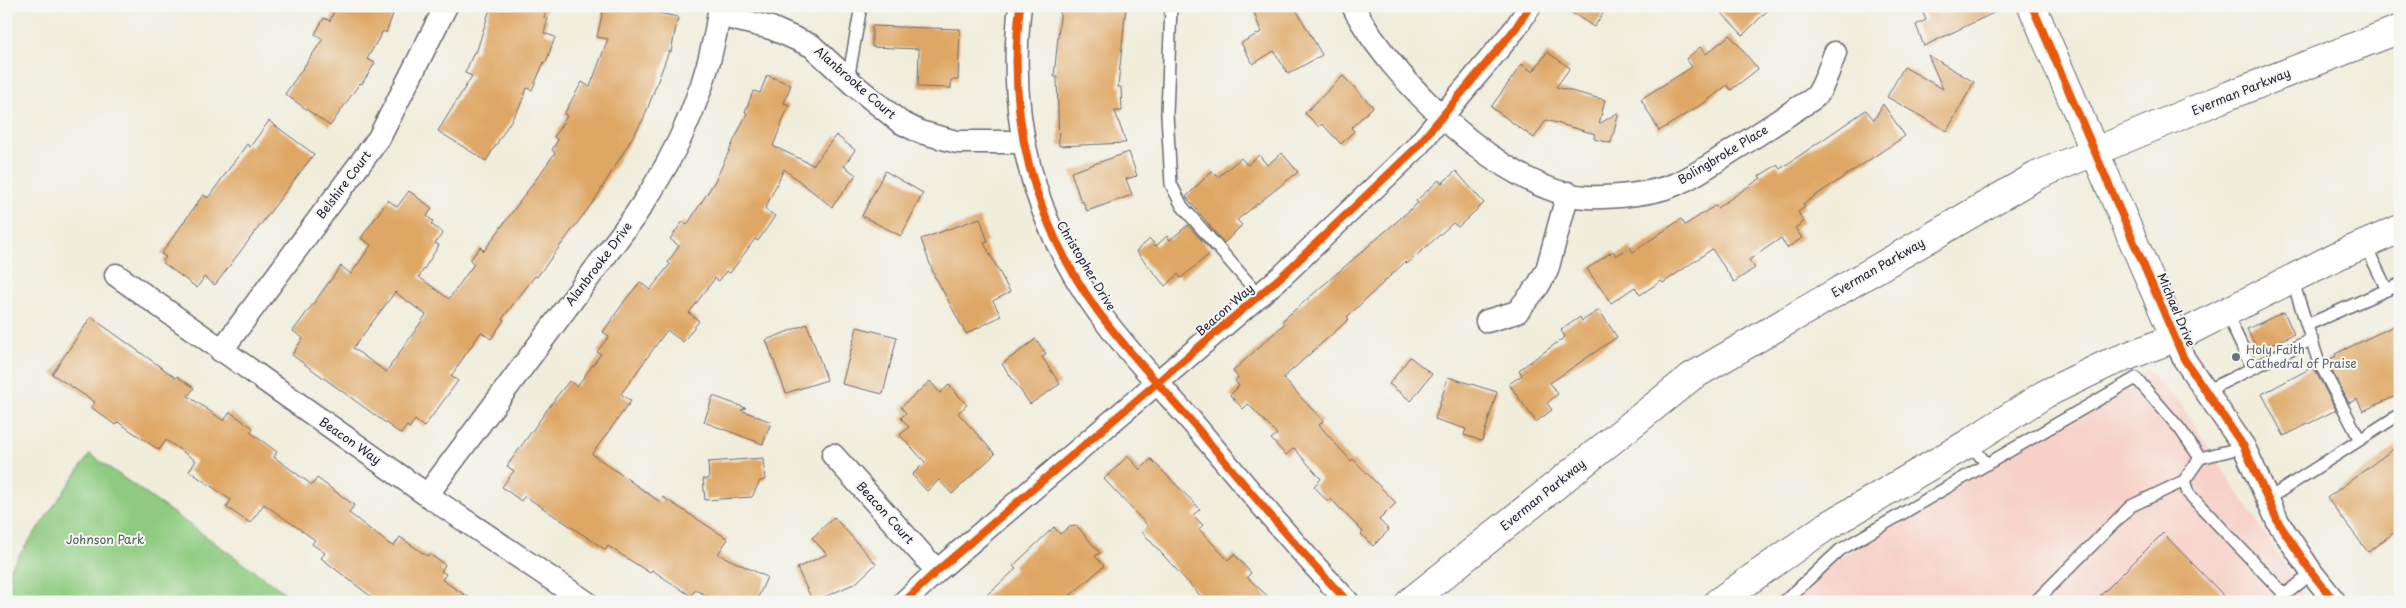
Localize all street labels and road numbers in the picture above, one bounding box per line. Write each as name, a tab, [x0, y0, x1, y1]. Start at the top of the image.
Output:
street label: Alanbrooke Court	[811, 42, 900, 123]
street label: Everman Parkway	[2189, 63, 2293, 119]
street label: Bolingbroke Place	[1674, 120, 1771, 188]
street label: Belshire Court	[312, 146, 375, 222]
street label: Christopher Drive	[1053, 217, 1121, 314]
street label: Alanbrooke Drive	[561, 218, 636, 309]
street label: Everman Parkway	[1828, 233, 1927, 301]
street label: Michael Drive	[2153, 270, 2200, 349]
street label: Beacon Way	[1191, 279, 1257, 340]
street label: Beacon Way	[316, 412, 385, 468]
street label: Everman Parkway	[1496, 454, 1589, 534]
street label: Beacon Court	[853, 477, 919, 548]

